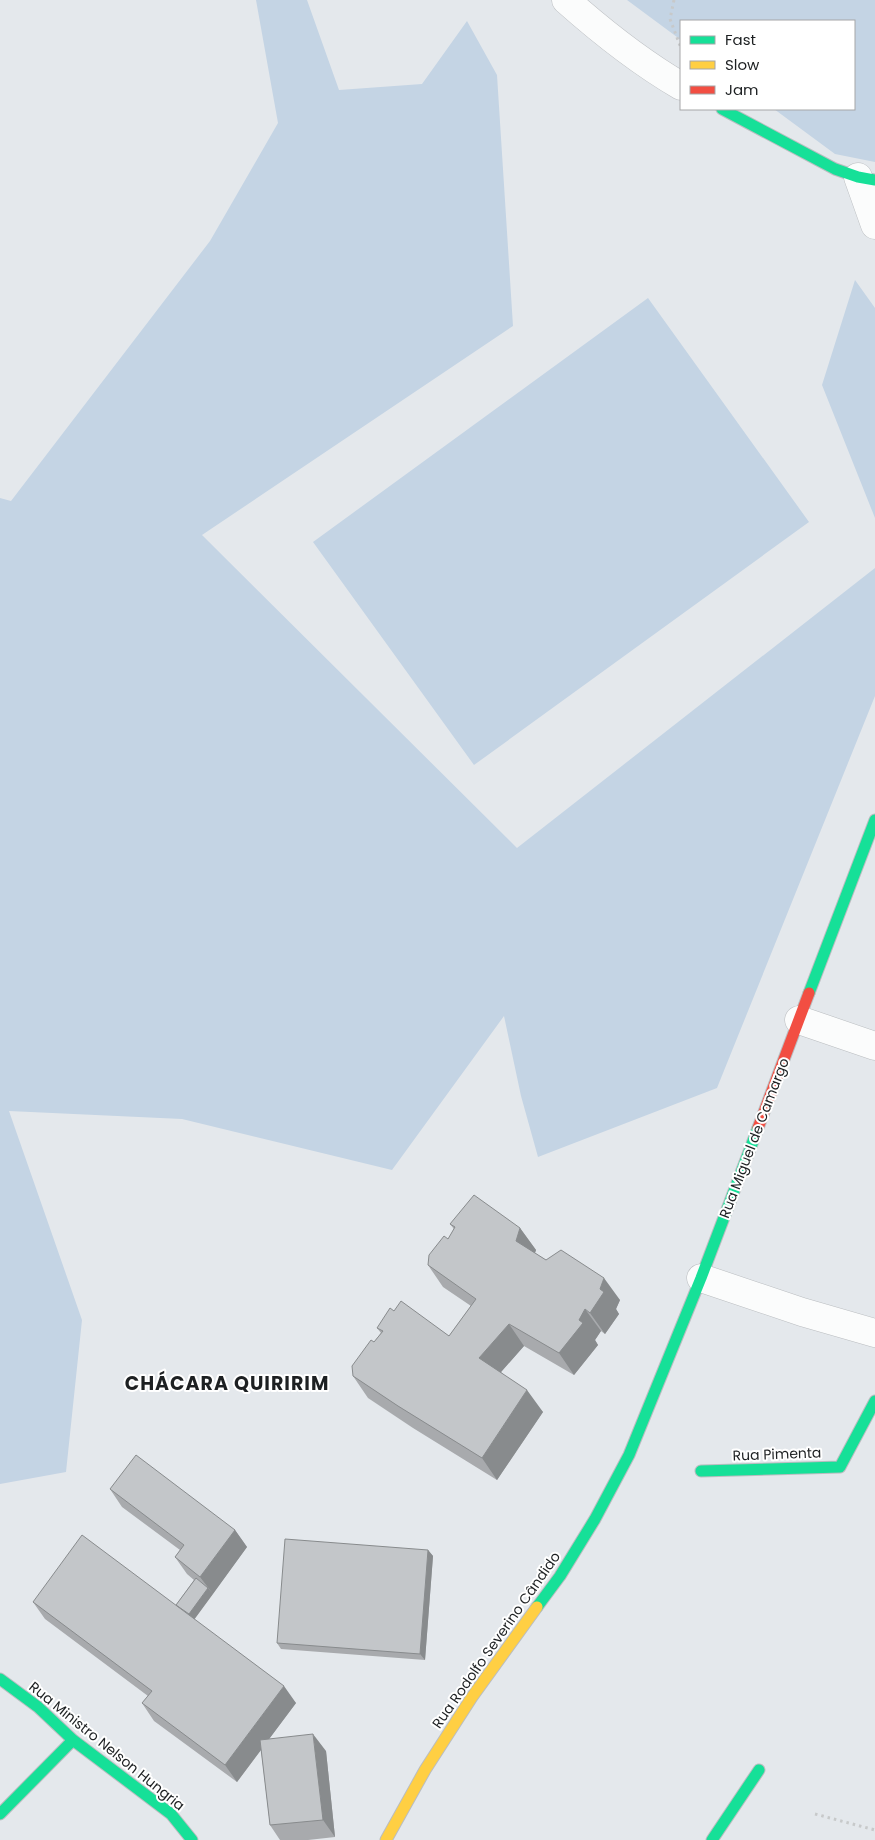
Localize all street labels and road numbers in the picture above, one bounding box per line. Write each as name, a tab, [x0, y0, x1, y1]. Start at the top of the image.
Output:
street label: Rua Miguel de Camargo	[714, 1055, 794, 1221]
street label: Rua Pimenta	[732, 1442, 822, 1466]
street label: Rua Rodolfo Severino Cândido	[427, 1548, 565, 1732]
street label: Rua Ministro Nelson Hungria	[25, 1677, 189, 1815]

